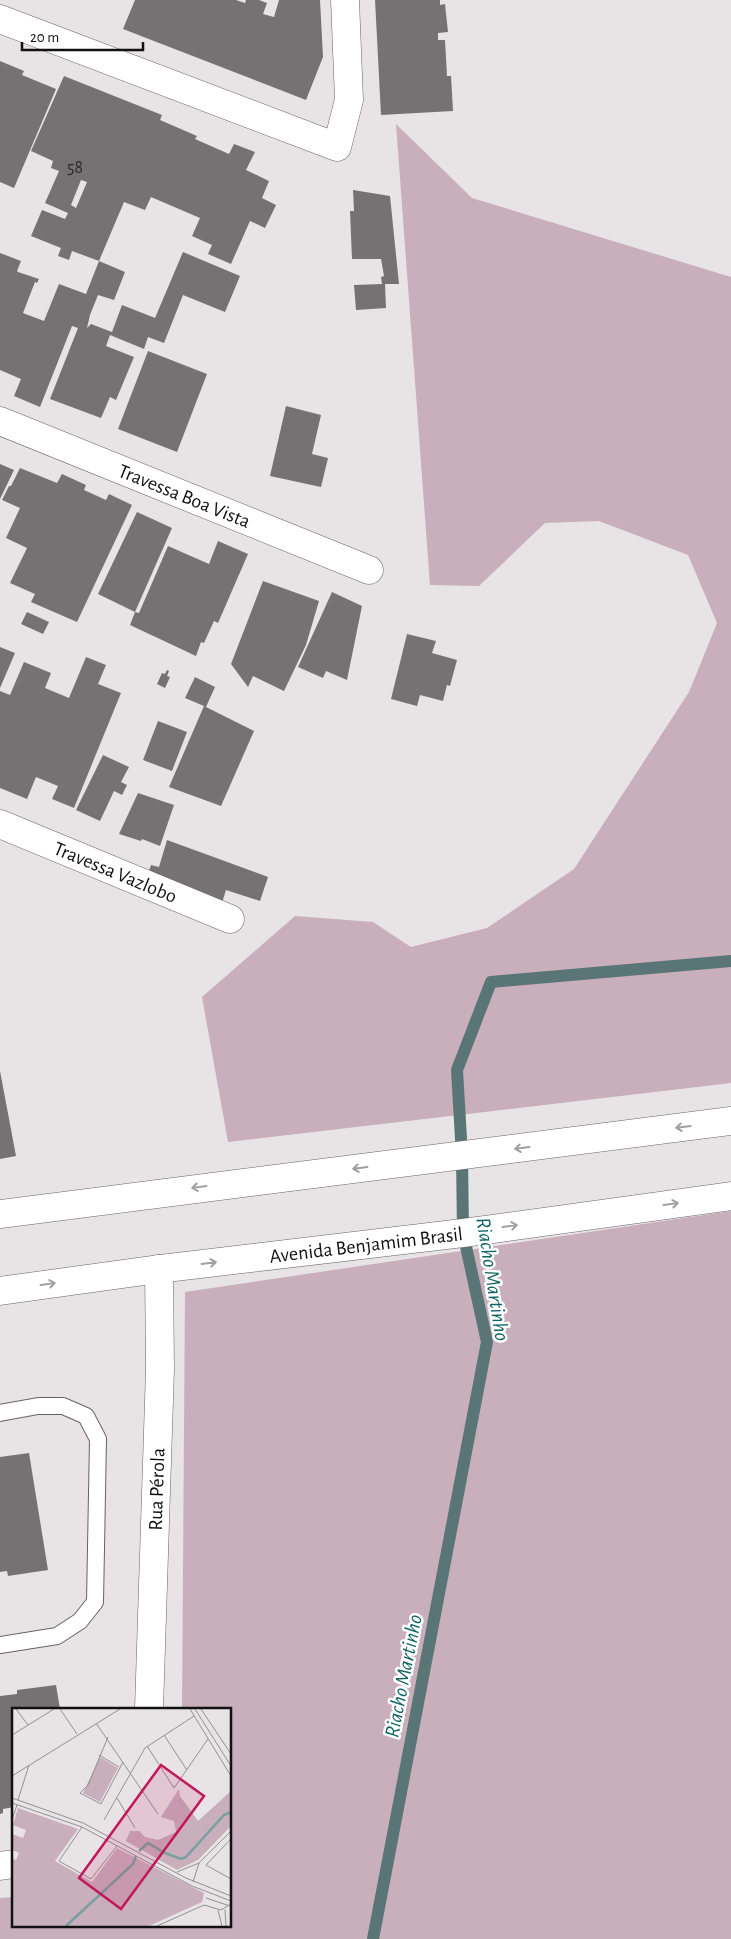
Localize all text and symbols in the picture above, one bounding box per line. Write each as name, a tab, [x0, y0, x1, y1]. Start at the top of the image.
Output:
scale bar	[22, 20, 144, 52]
text: 20 m	[30, 30, 59, 45]
house number: 58	[67, 159, 83, 177]
street label: Travessa Boa Vista	[115, 461, 253, 532]
street label: Travessa Vazlobo	[51, 838, 180, 907]
one-way arrow	[675, 1122, 691, 1132]
one-way arrow	[514, 1143, 530, 1153]
one-way arrow	[353, 1163, 369, 1173]
one-way arrow	[191, 1183, 207, 1193]
one-way arrow	[662, 1199, 678, 1209]
water label: Riacho Martinho	[472, 1216, 513, 1342]
one-way arrow	[501, 1221, 517, 1231]
street label: Avenida Benjamim Brasil	[268, 1224, 464, 1267]
one-way arrow	[201, 1258, 217, 1268]
one-way arrow	[40, 1279, 56, 1289]
street label: Rua Pérola	[146, 1447, 168, 1531]
water label: Riacho Martinho	[381, 1613, 426, 1739]
inset map	[12, 1708, 231, 1926]

